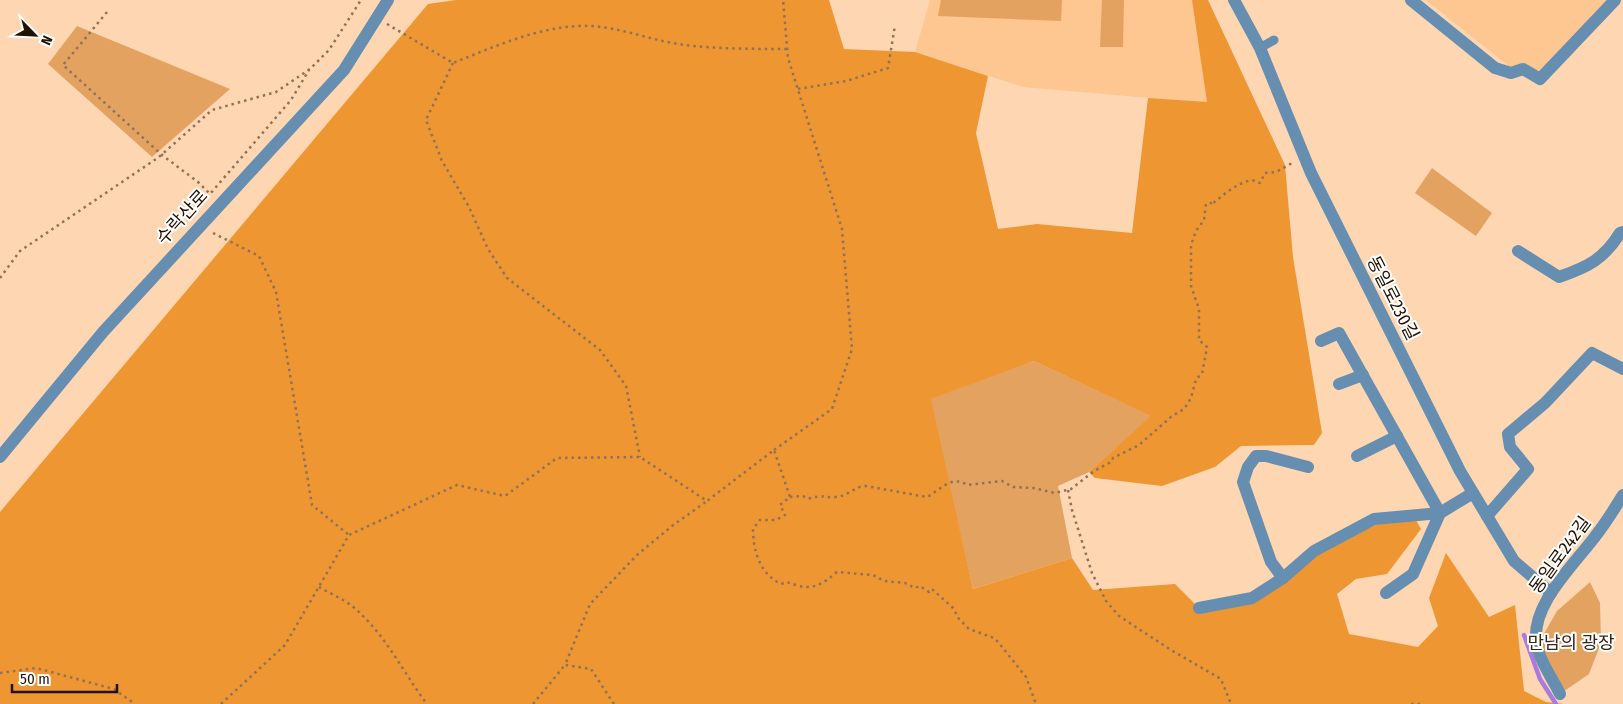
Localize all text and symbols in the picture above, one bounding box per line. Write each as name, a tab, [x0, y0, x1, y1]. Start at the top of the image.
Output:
north arrow	[10, 10, 60, 60]
text: N	[37, 33, 56, 47]
street label: 수락산로	[152, 185, 212, 249]
street label: 동일로230길	[1362, 252, 1424, 344]
street label: 동일로242길	[1525, 512, 1595, 598]
park label: 만남의 광장	[1527, 632, 1615, 654]
scale bar	[12, 662, 118, 694]
text: 50 m	[20, 670, 50, 688]

